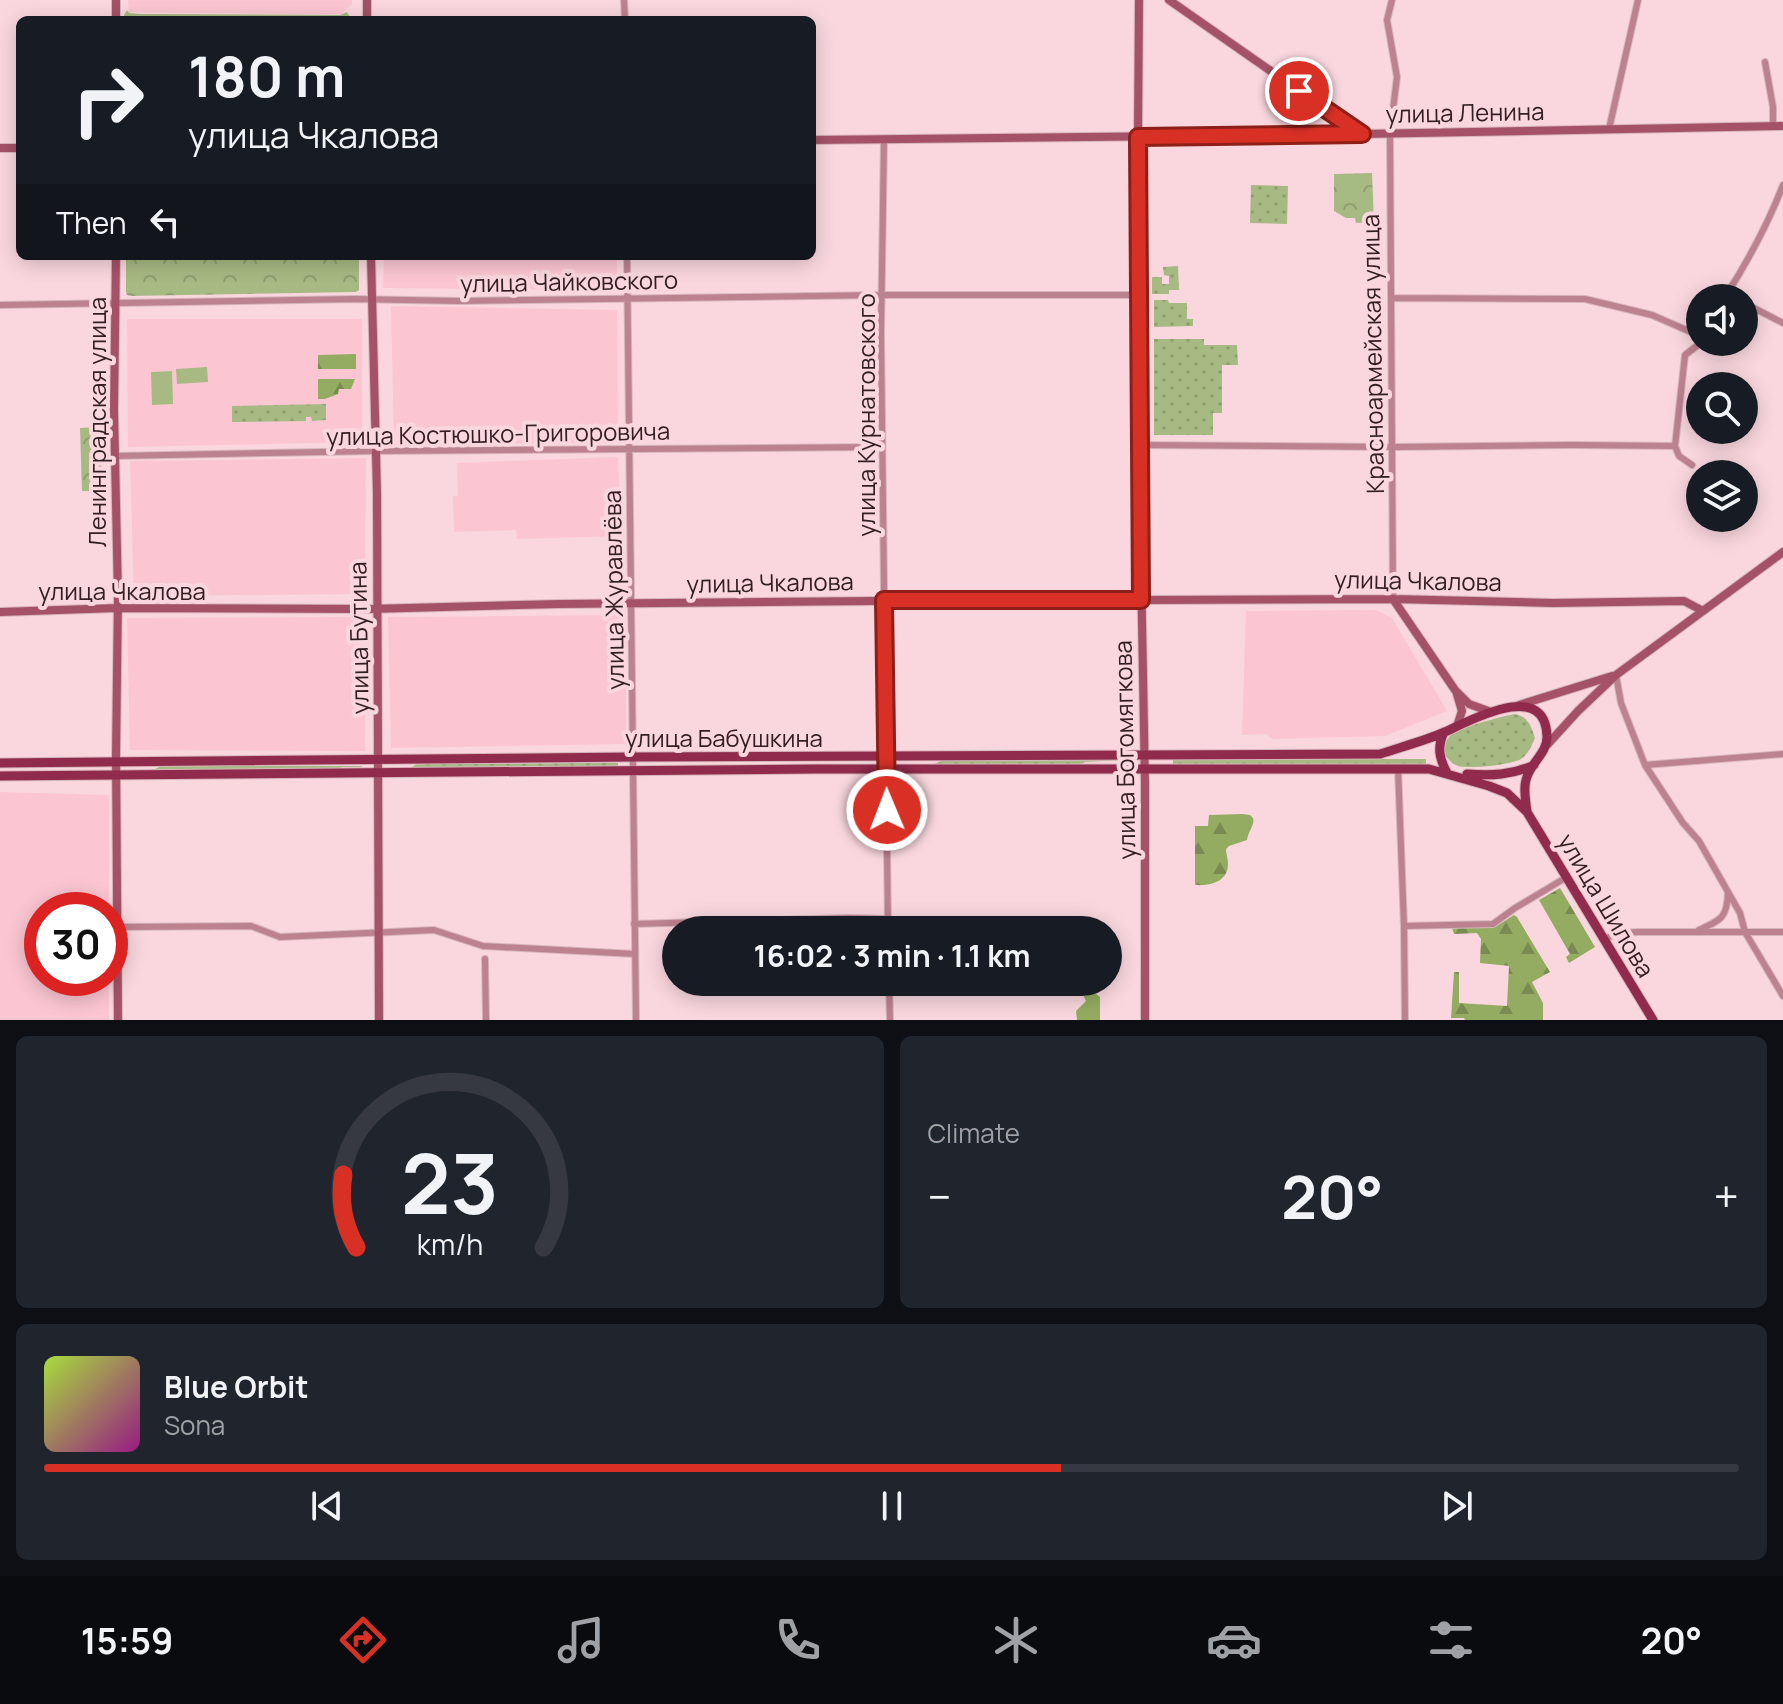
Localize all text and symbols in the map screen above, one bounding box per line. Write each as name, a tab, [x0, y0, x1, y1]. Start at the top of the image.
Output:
text: 180 m	[188, 37, 345, 114]
icon: right	[56, 48, 160, 152]
pin	[1265, 57, 1333, 125]
icon: arrive	[1277, 69, 1321, 113]
street label: улица Ленина	[1385, 94, 1545, 130]
text: улица Чкалова	[188, 110, 439, 159]
icon: left	[143, 200, 187, 244]
text: Then	[56, 202, 127, 243]
street label: Красноармейская улица	[1353, 214, 1391, 494]
street label: улица Чайковского	[460, 263, 678, 299]
map controls	[1686, 284, 1758, 532]
button: sound	[1686, 284, 1758, 356]
street label: улица Курнатовского	[849, 293, 882, 537]
street label: Ленинградская улица	[80, 297, 113, 547]
button: search	[1686, 372, 1758, 444]
street label: улица Костюшко-Григоровича	[326, 413, 670, 453]
button: layers	[1686, 460, 1758, 532]
street label: улица Журавлёва	[595, 490, 631, 690]
street label: улица Бутина	[340, 561, 376, 715]
street label: улица Чкалова	[1334, 562, 1502, 598]
street label: улица Чкалова	[686, 564, 854, 600]
street label: улица Чкалова	[38, 574, 206, 607]
street label: улица Богомягкова	[1106, 640, 1142, 860]
street label: улица Бабушкина	[625, 721, 823, 754]
position arrow	[845, 768, 929, 852]
street label: улица Шилова	[1551, 827, 1663, 983]
speed limit sign: 30	[24, 892, 128, 996]
text: 16:02 · 3 min · 1.1 km	[754, 935, 1030, 976]
text: Climate	[928, 1115, 1020, 1151]
text: 23	[401, 1125, 499, 1239]
text: 20°	[1281, 1155, 1384, 1237]
text: −	[928, 1166, 951, 1226]
text: +	[1714, 1166, 1739, 1226]
text: km/h	[417, 1225, 483, 1264]
text: Blue Orbit	[164, 1366, 309, 1407]
text: Sona	[164, 1407, 225, 1443]
icon: previous	[305, 1484, 349, 1528]
icon: pause	[870, 1484, 914, 1528]
icon: next	[1435, 1484, 1479, 1528]
icon: directions	[335, 1612, 391, 1668]
icon: music	[553, 1612, 609, 1668]
icon: phone	[770, 1612, 826, 1668]
icon: climate	[988, 1612, 1044, 1668]
icon: car	[1206, 1612, 1262, 1668]
icon: filters	[1423, 1612, 1479, 1668]
text: 15:59	[81, 1616, 173, 1665]
text: 20°	[1641, 1616, 1702, 1665]

